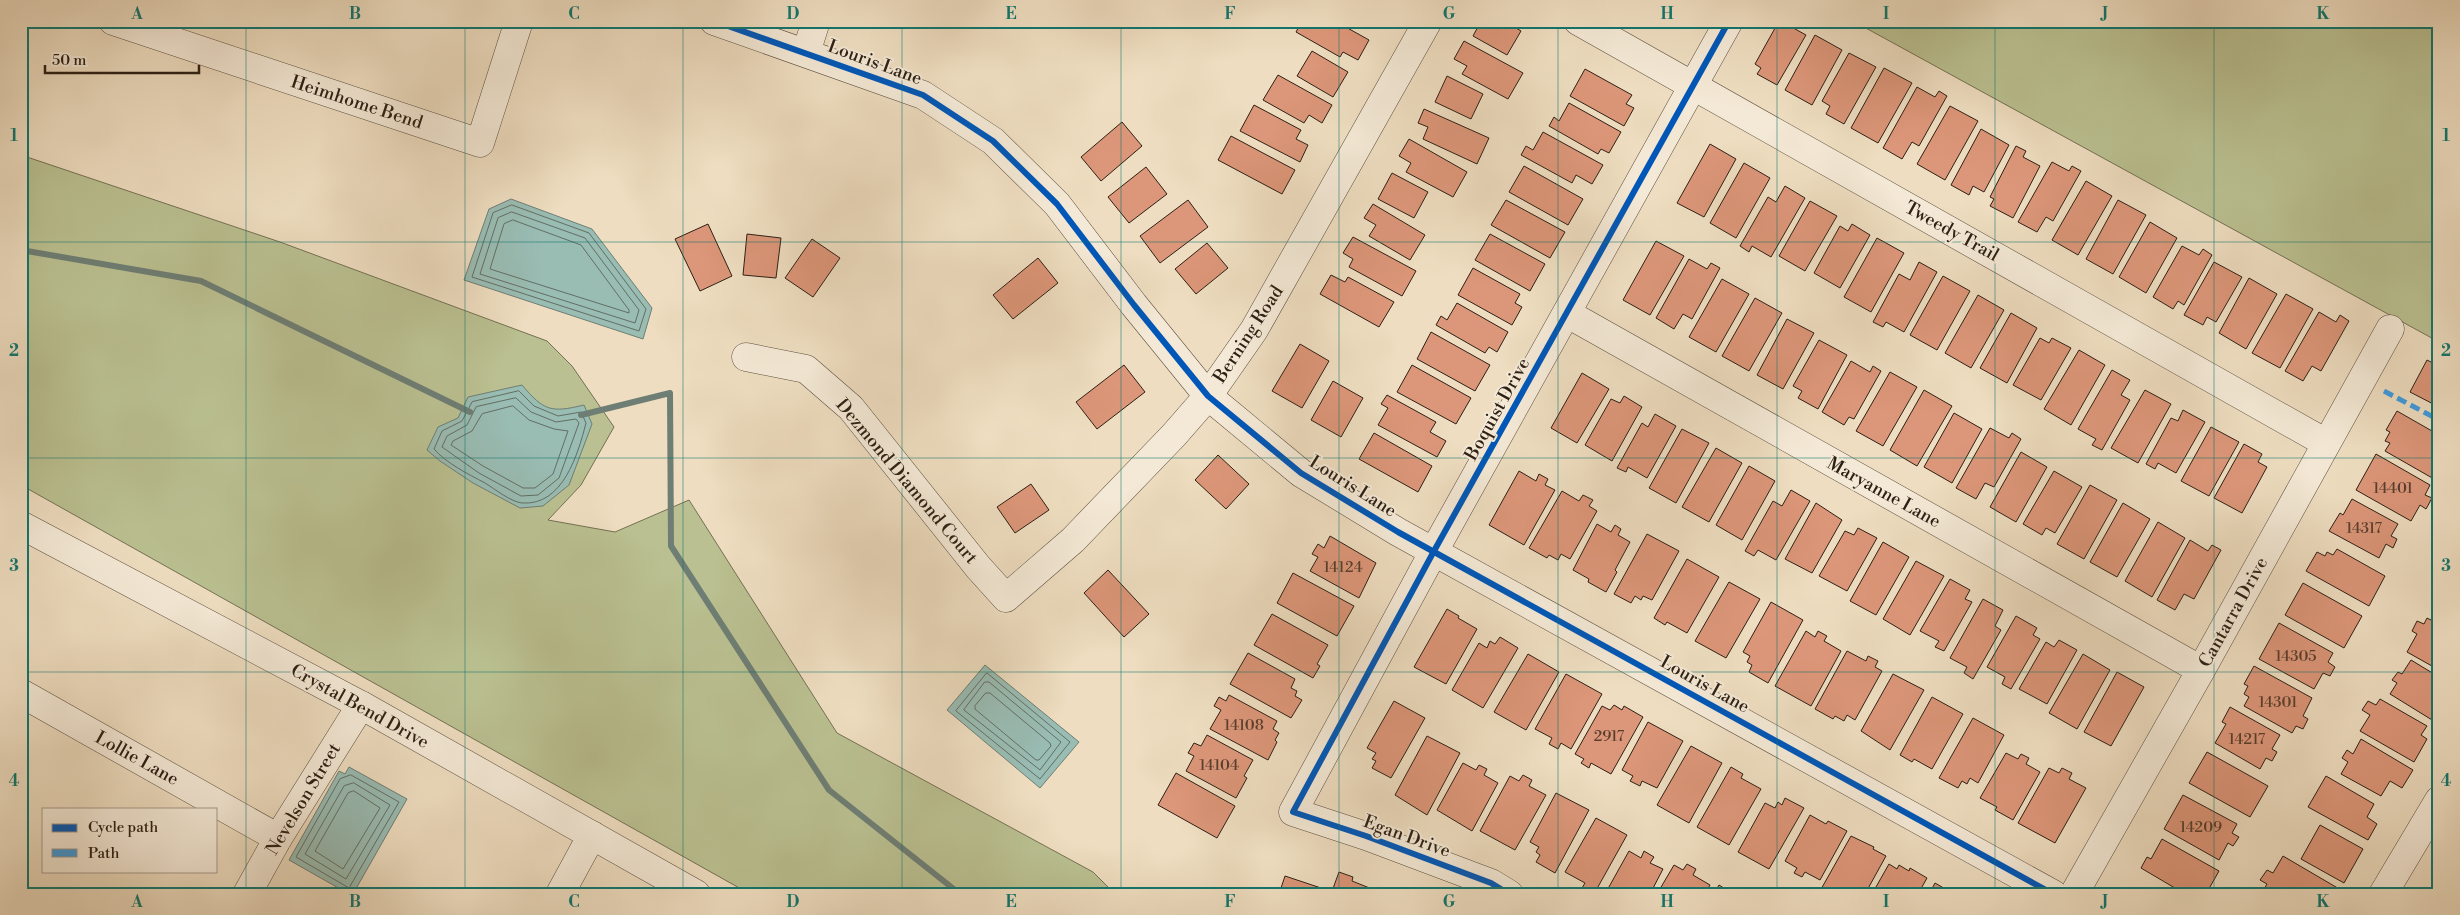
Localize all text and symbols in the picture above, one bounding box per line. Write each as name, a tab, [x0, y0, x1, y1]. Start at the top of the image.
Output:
text: A	[130, 4, 143, 24]
text: B	[349, 4, 361, 24]
text: C	[568, 4, 580, 24]
text: D	[787, 4, 800, 24]
text: E	[1005, 4, 1017, 24]
text: F	[1224, 4, 1236, 24]
text: G	[1443, 4, 1456, 24]
text: H	[1660, 4, 1674, 24]
text: I	[1883, 4, 1889, 24]
text: J	[2100, 4, 2108, 24]
text: K	[2317, 4, 2331, 24]
street label: Louris Lane	[824, 35, 925, 90]
scale bar	[45, 42, 199, 74]
text: 50 m	[52, 51, 86, 70]
street label: Heimhome Bend	[288, 70, 426, 135]
text: 1	[10, 126, 18, 146]
text: 1	[2442, 126, 2450, 146]
street label: Tweedy Trail	[1901, 196, 2004, 267]
street label: Berning Road	[1208, 280, 1289, 388]
text: 2	[9, 341, 19, 361]
text: 2	[2441, 341, 2451, 361]
street label: Boquist Drive	[1459, 354, 1535, 466]
street label: Dezmond Diamond Court	[831, 394, 983, 569]
street label: Louris Lane	[1305, 450, 1401, 522]
street label: Maryanne Lane	[1823, 452, 1945, 533]
house number: 14401	[2373, 479, 2414, 498]
house number: 14317	[2346, 519, 2382, 538]
street label: Cantarra Drive	[2194, 553, 2273, 671]
text: 3	[9, 556, 19, 576]
text: 3	[2441, 556, 2451, 576]
house number: 14124	[1323, 558, 1363, 577]
house number: 14305	[2275, 647, 2317, 666]
street label: Louris Lane	[1656, 650, 1754, 718]
street label: Crystal Bend Drive	[287, 659, 433, 754]
house number: 14301	[2258, 693, 2298, 712]
house number: 14108	[1224, 716, 1264, 735]
street label: Lollie Lane	[91, 726, 183, 791]
house number: 2917	[1594, 727, 1625, 746]
house number: 14217	[2229, 730, 2266, 749]
street label: Nevelson Street	[261, 739, 346, 859]
house number: 14104	[1199, 756, 1239, 775]
text: 4	[9, 771, 20, 791]
text: 4	[2441, 771, 2452, 791]
legend	[42, 808, 218, 872]
street label: Egan Drive	[1360, 810, 1454, 863]
text: Cycle path	[88, 818, 158, 837]
house number: 14209	[2180, 818, 2222, 837]
text: Path	[88, 844, 120, 863]
text: A	[130, 892, 143, 912]
text: B	[349, 892, 361, 912]
text: C	[568, 892, 580, 912]
text: D	[787, 892, 800, 912]
text: E	[1005, 892, 1017, 912]
text: F	[1224, 892, 1236, 912]
text: G	[1443, 892, 1456, 912]
text: H	[1660, 892, 1674, 912]
text: I	[1883, 892, 1889, 912]
text: J	[2100, 892, 2108, 912]
text: K	[2317, 892, 2331, 912]

